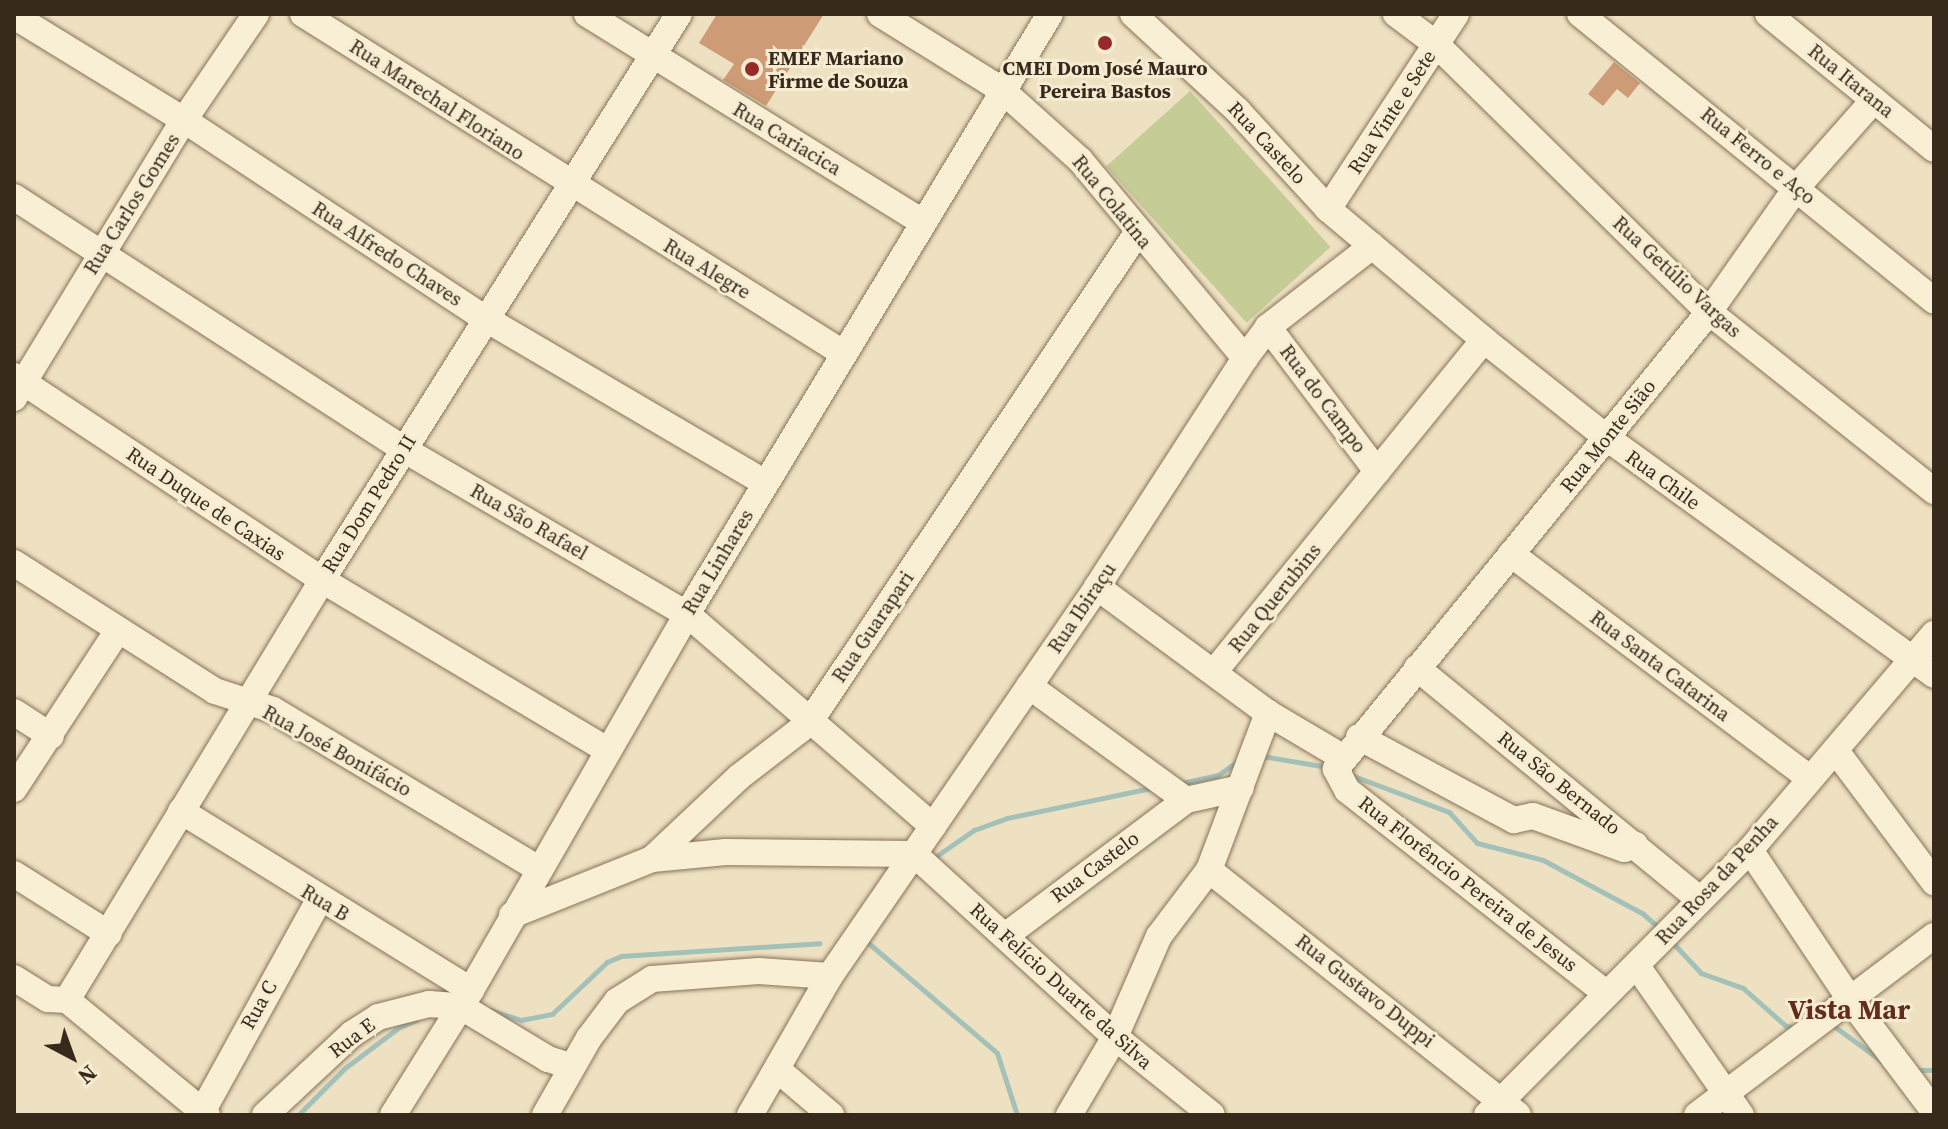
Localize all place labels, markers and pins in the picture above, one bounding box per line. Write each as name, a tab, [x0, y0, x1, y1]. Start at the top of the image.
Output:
marker: CMEI Dom José Mauro Pereira Bastos	[1096, 34, 1114, 52]
place label: EMEF Mariano Firme de Souza	[768, 46, 908, 93]
place label: CMEI Dom José Mauro Pereira Bastos	[1003, 56, 1207, 103]
marker: EMEF Mariano Firme de Souza	[743, 60, 761, 78]

